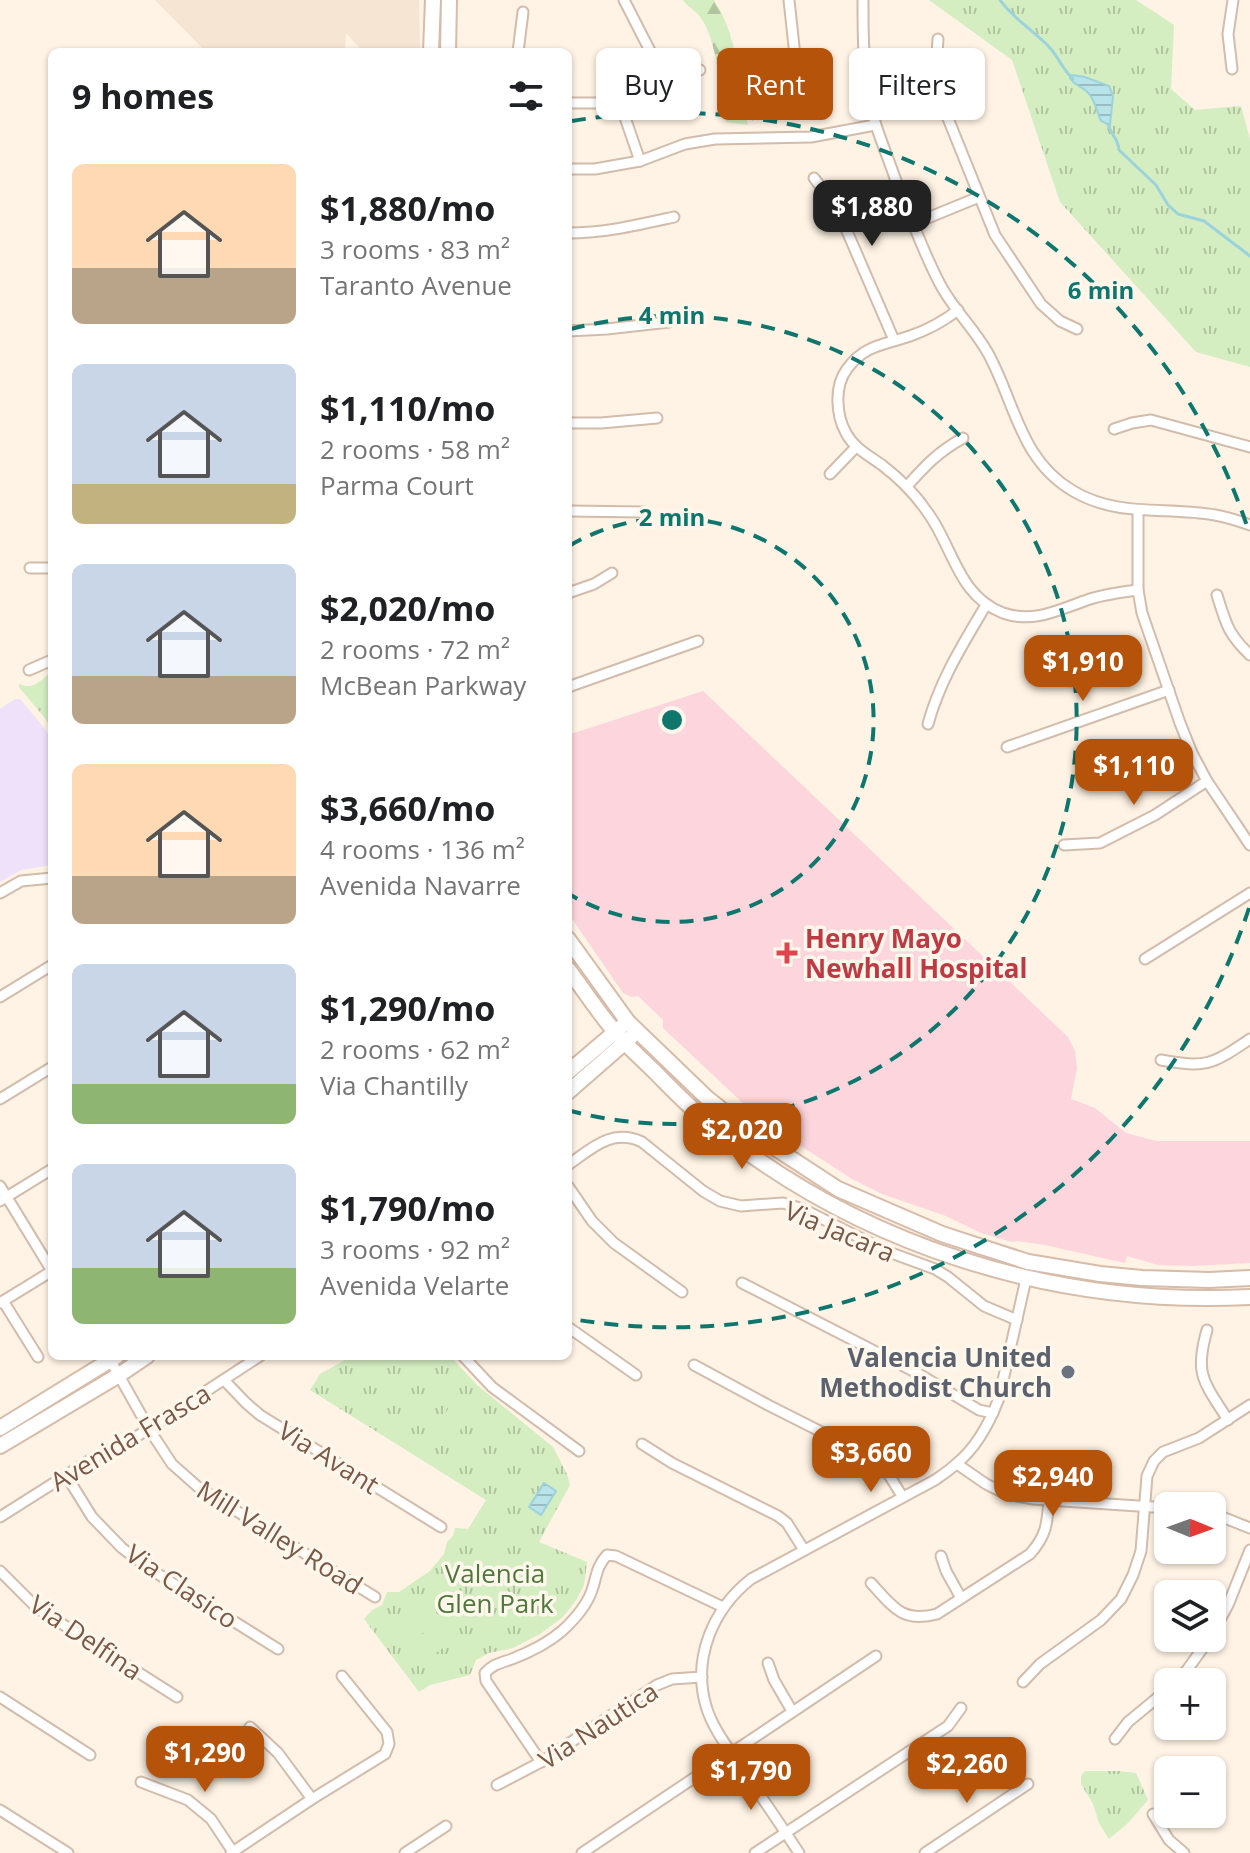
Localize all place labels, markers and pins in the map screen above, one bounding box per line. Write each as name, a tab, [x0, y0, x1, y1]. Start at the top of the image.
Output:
pin: $1,880	[807, 180, 937, 248]
pin: $1,910	[1018, 635, 1148, 703]
centre of rings	[658, 706, 686, 734]
pin: $1,110	[1069, 739, 1199, 807]
place label: Henry Mayo Newhall Hospital	[805, 920, 1027, 986]
marker: Henry Mayo Newhall Hospital	[776, 942, 798, 964]
pin: $2,020	[677, 1103, 807, 1171]
place label: Valencia United Methodist Church	[819, 1339, 1052, 1405]
marker: Valencia United Methodist Church	[1059, 1363, 1077, 1381]
pin: $3,660	[806, 1426, 936, 1494]
pin: $2,940	[988, 1450, 1118, 1518]
pin: $1,290	[140, 1726, 270, 1794]
pin: $2,260	[902, 1737, 1032, 1805]
pin: $1,790	[686, 1744, 816, 1812]

